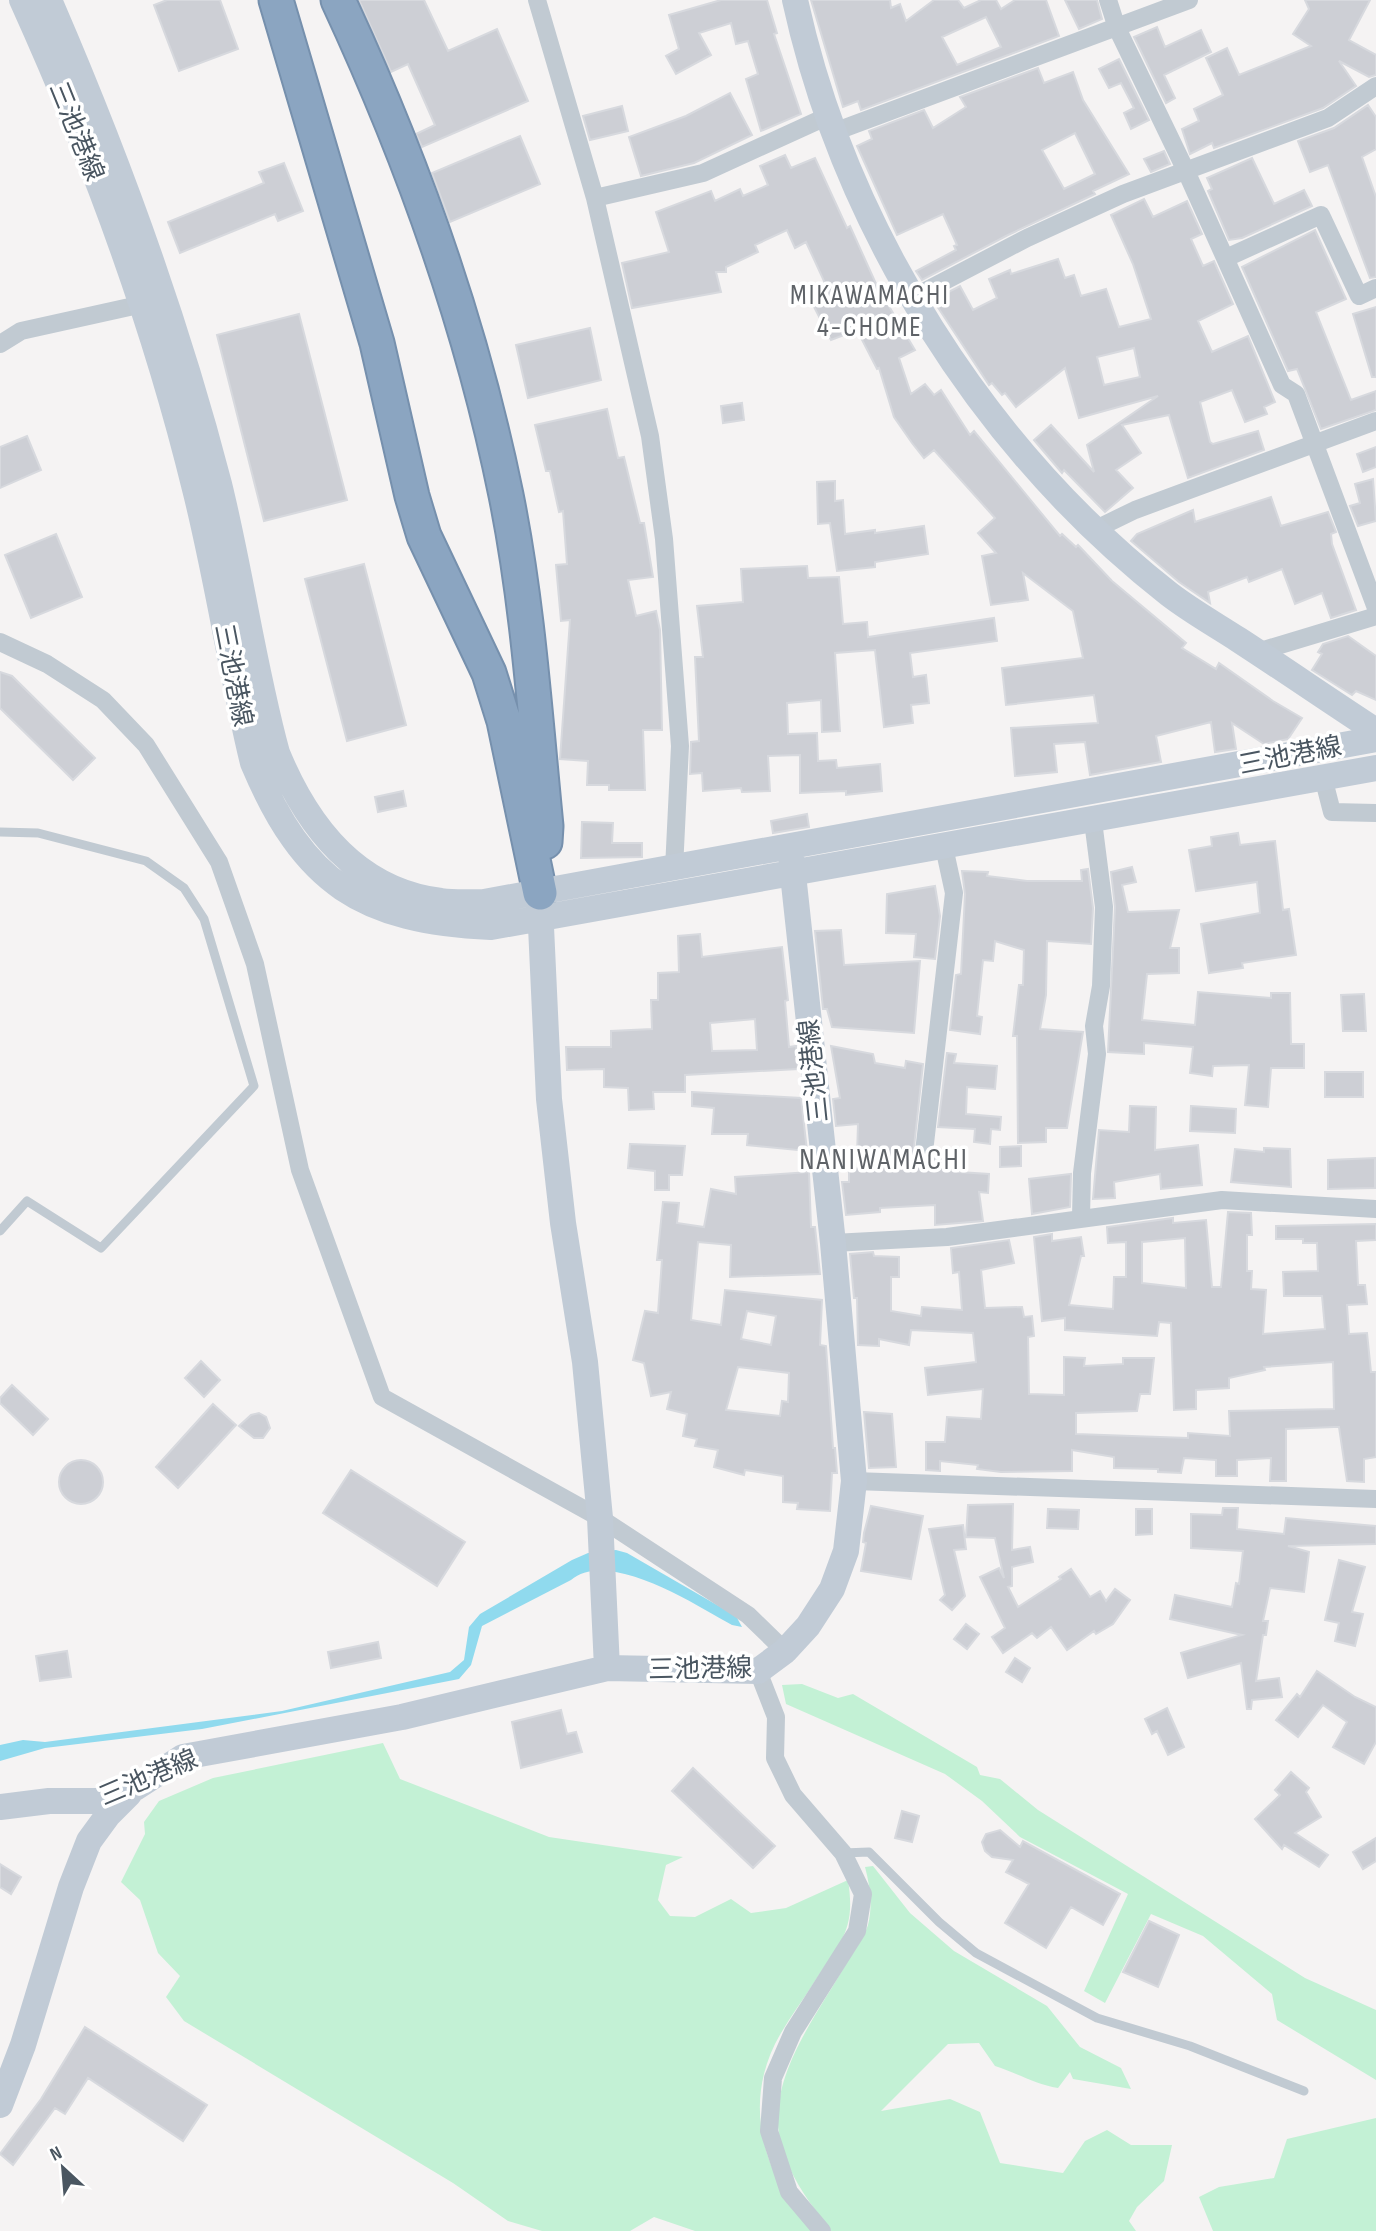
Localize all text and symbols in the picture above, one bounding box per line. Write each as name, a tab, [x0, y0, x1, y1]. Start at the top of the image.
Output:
street label: 三池港線	[42, 78, 109, 186]
district label: MIKAWAMACHI 4-CHOME	[790, 279, 950, 344]
street label: 三池港線	[207, 621, 258, 729]
street label: 三池港線	[1236, 731, 1344, 782]
street label: 三池港線	[794, 1018, 835, 1124]
district label: NANIWAMACHI	[799, 1142, 969, 1178]
street label: 三池港線	[648, 1653, 752, 1686]
street label: 三池港線	[95, 1744, 203, 1813]
north arrow	[28, 2133, 98, 2203]
text: N	[47, 2142, 66, 2167]

